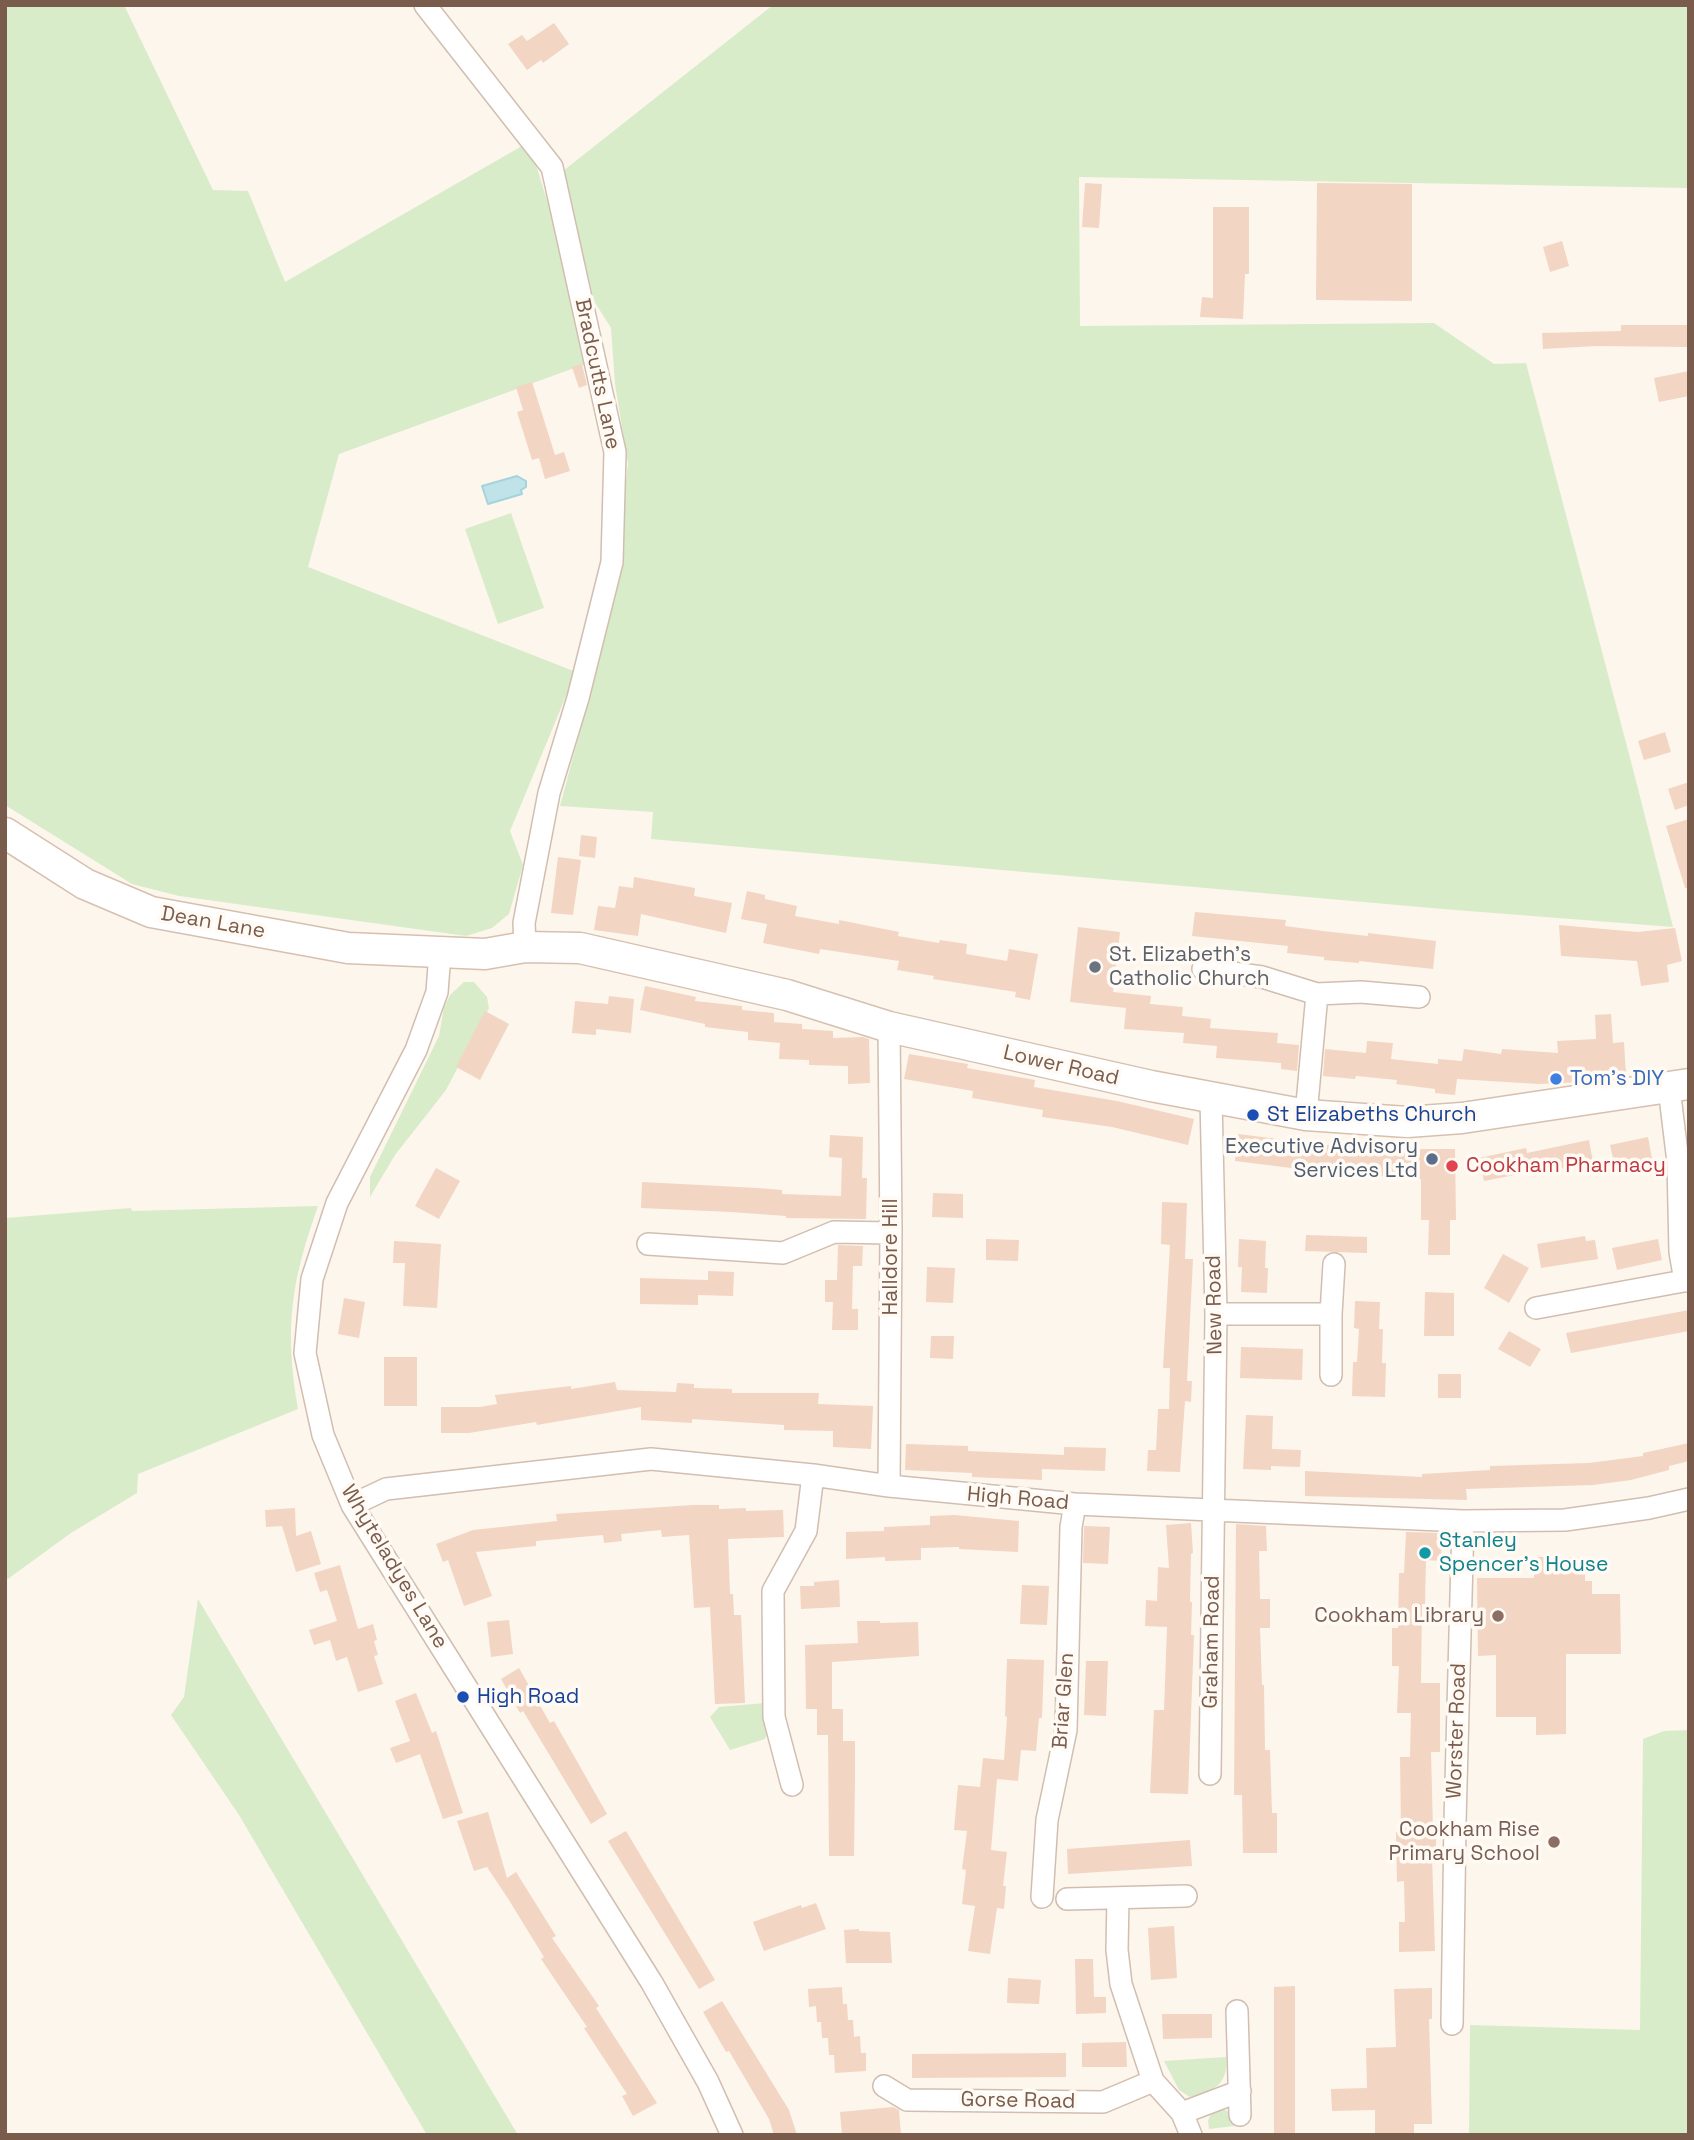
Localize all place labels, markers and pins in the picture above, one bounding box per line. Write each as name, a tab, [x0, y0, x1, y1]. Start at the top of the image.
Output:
place label: St. Elizabeth's Catholic Church	[1109, 942, 1270, 992]
marker: St. Elizabeth's Catholic Church	[1087, 959, 1103, 975]
place label: Tom's DIY	[1570, 1066, 1664, 1092]
marker: Tom's DIY	[1548, 1071, 1564, 1087]
place label: St Elizabeths Church	[1267, 1102, 1477, 1128]
marker: St Elizabeths Church	[1245, 1107, 1261, 1123]
place label: Executive Advisory Services Ltd	[1225, 1134, 1418, 1184]
marker: Executive Advisory Services Ltd	[1424, 1151, 1440, 1167]
place label: Cookham Pharmacy	[1466, 1153, 1666, 1179]
marker: Cookham Pharmacy	[1444, 1158, 1460, 1174]
place label: Stanley Spencer's House	[1439, 1528, 1608, 1578]
marker: Stanley Spencer's House	[1417, 1545, 1433, 1561]
place label: Cookham Library	[1314, 1603, 1484, 1629]
marker: Cookham Library	[1490, 1608, 1506, 1624]
place label: High Road	[477, 1684, 579, 1710]
marker: High Road	[455, 1689, 471, 1705]
place label: Cookham Rise Primary School	[1389, 1817, 1540, 1867]
marker: Cookham Rise Primary School	[1546, 1834, 1562, 1850]

